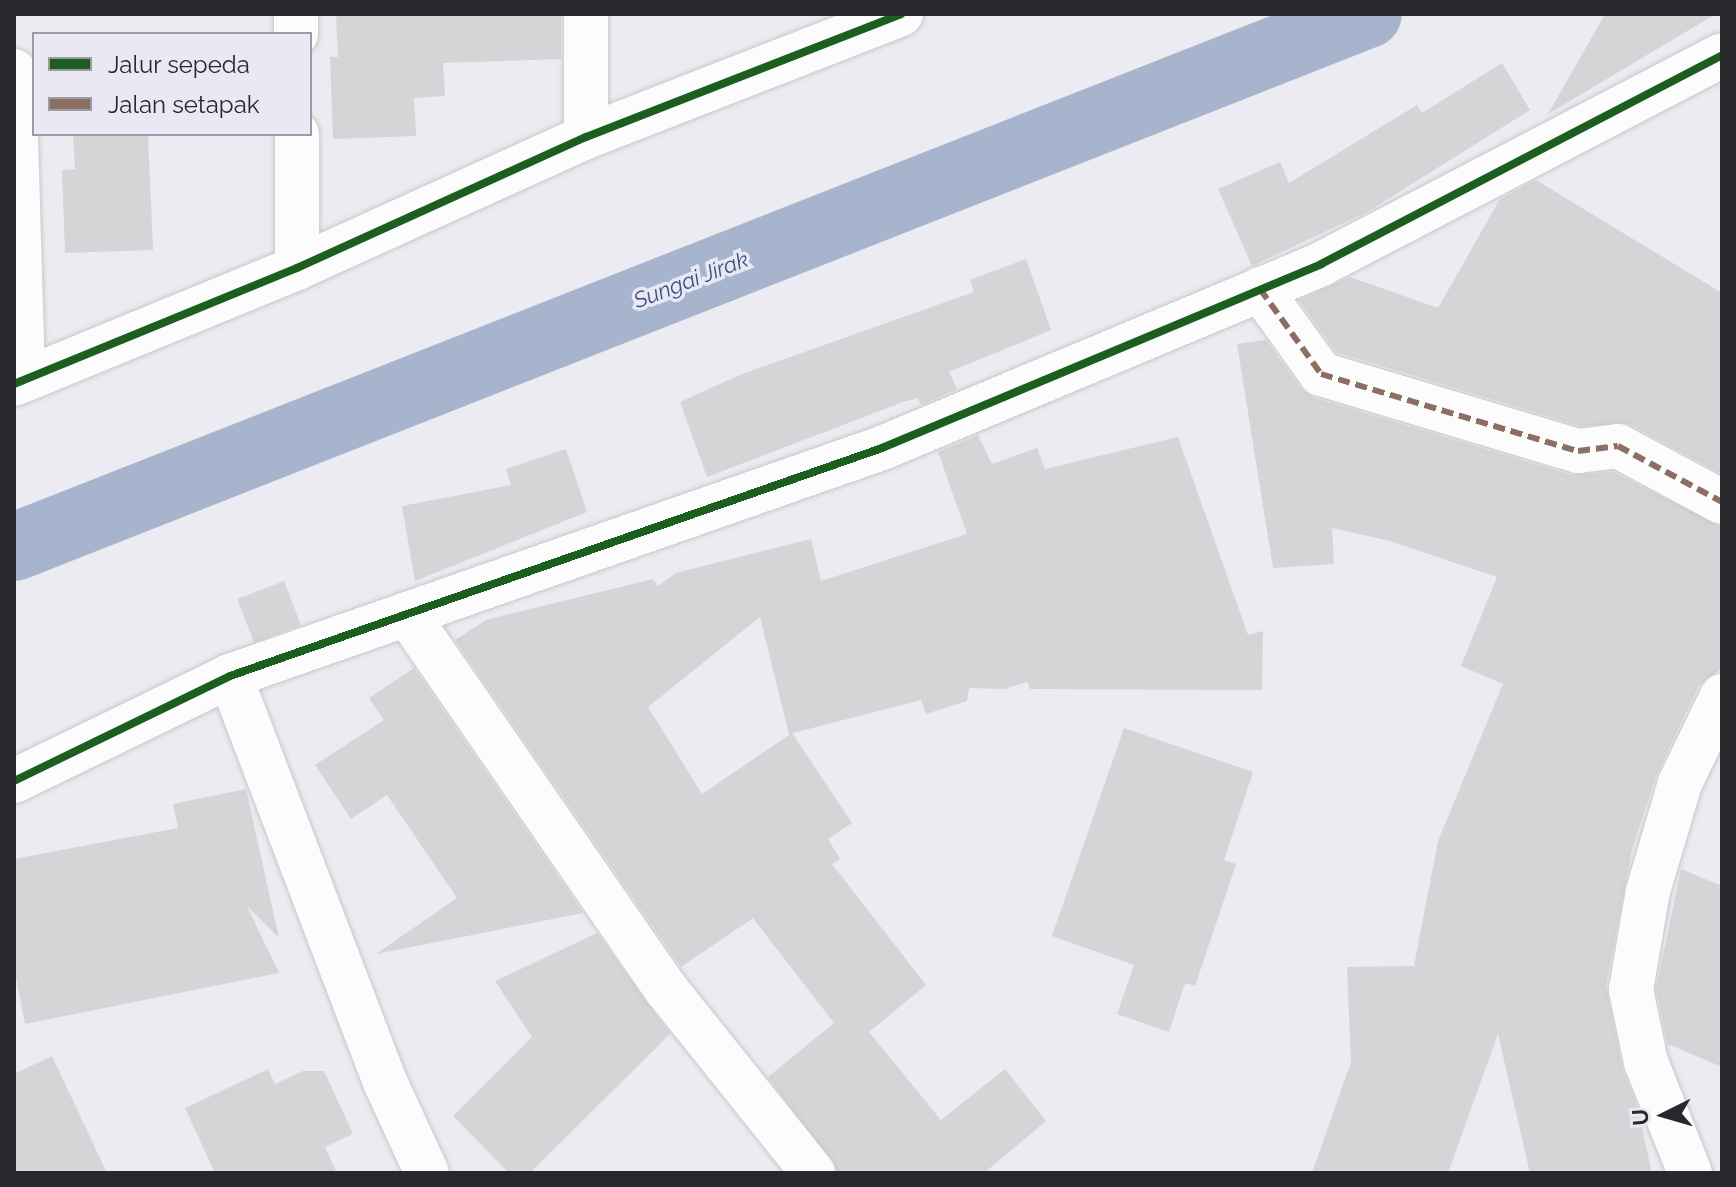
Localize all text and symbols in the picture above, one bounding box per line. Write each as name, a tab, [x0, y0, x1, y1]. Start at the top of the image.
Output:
legend	[32, 32, 312, 136]
text: Jalur sepeda	[108, 50, 250, 79]
text: Jalan setapak	[108, 90, 259, 119]
water label: Sungai Jirak	[630, 246, 752, 314]
north arrow	[1624, 1075, 1704, 1155]
text: U	[1626, 1108, 1654, 1126]

